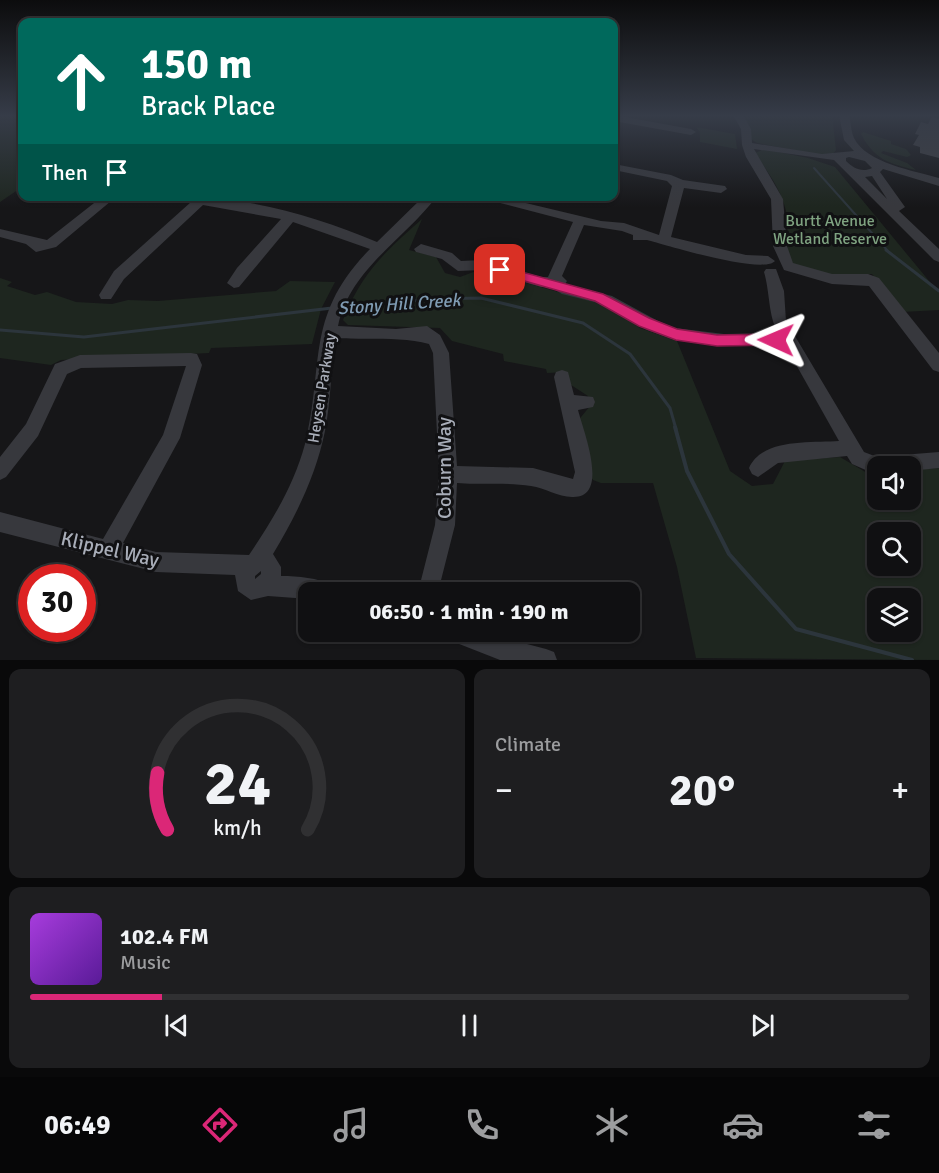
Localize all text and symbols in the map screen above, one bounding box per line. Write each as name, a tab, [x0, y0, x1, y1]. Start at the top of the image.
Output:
text: 150 m	[141, 39, 252, 90]
icon: ahead	[42, 42, 120, 120]
text: Brack Place	[141, 90, 275, 123]
icon: arrive	[100, 156, 133, 189]
text: Then	[42, 159, 88, 186]
park label: Burtt Avenue Wetland Reserve	[773, 211, 887, 249]
pin	[474, 244, 525, 295]
icon: arrive	[483, 253, 516, 286]
water label: Stony Hill Creek	[337, 289, 463, 319]
position arrow	[744, 308, 808, 372]
street label: Heysen Parkway	[303, 331, 341, 444]
street label: Coburn Way	[432, 416, 457, 519]
map controls	[867, 456, 921, 642]
button: sound	[867, 456, 921, 510]
button: search	[867, 522, 921, 576]
street label: Klippel Way	[58, 526, 162, 573]
speed limit sign: 30	[18, 564, 96, 642]
button: layers	[867, 588, 921, 642]
text: 06:50 · 1 min · 190 m	[369, 598, 569, 625]
text: Climate	[495, 732, 561, 757]
text: 24	[203, 745, 271, 822]
text: 20°	[669, 763, 735, 818]
text: −	[495, 770, 513, 811]
text: +	[891, 770, 909, 811]
text: km/h	[213, 816, 261, 842]
text: 102.4 FM	[120, 923, 209, 950]
text: Music	[120, 950, 171, 975]
icon: previous	[160, 1009, 193, 1042]
icon: pause	[453, 1009, 486, 1042]
icon: next	[746, 1009, 779, 1042]
icon: directions	[199, 1104, 241, 1146]
icon: music	[330, 1104, 372, 1146]
icon: phone	[461, 1104, 503, 1146]
icon: climate	[591, 1104, 633, 1146]
icon: car	[722, 1104, 764, 1146]
icon: filters	[853, 1104, 895, 1146]
text: 06:49	[44, 1109, 111, 1142]

